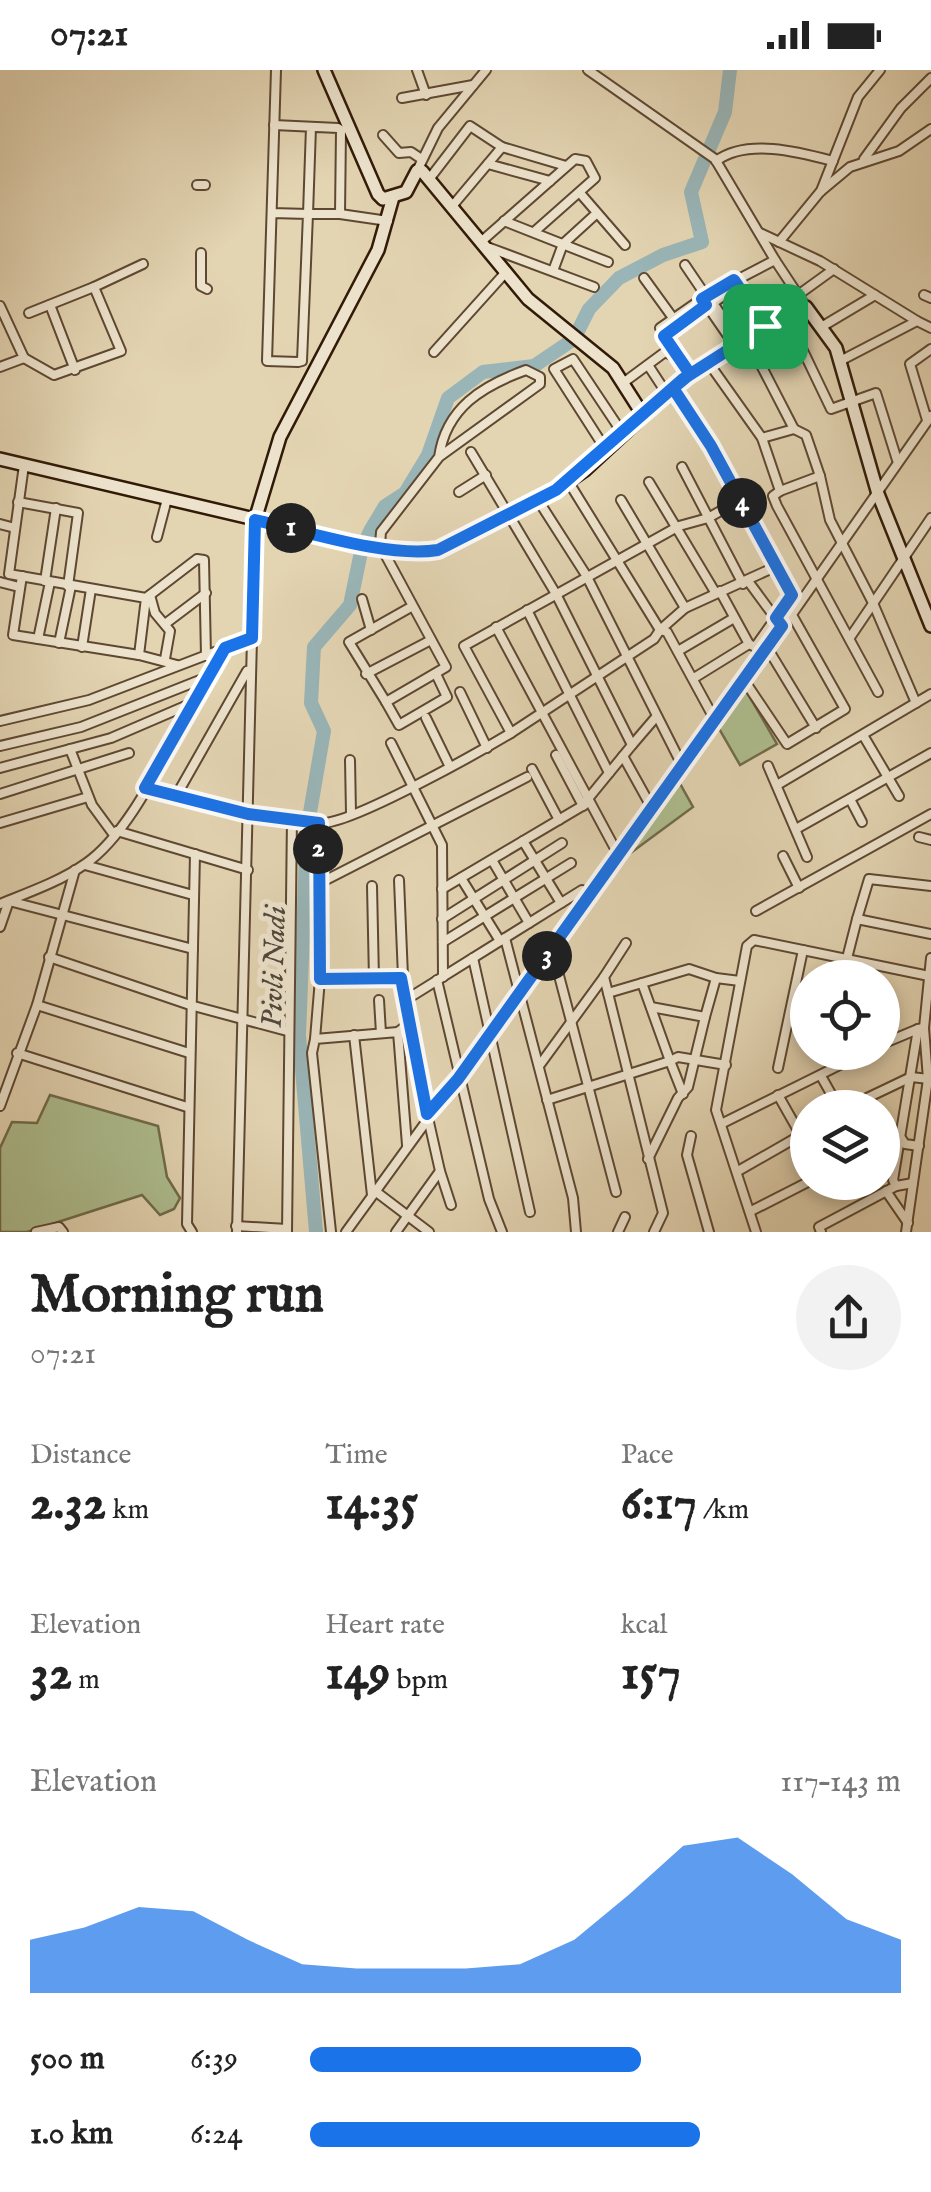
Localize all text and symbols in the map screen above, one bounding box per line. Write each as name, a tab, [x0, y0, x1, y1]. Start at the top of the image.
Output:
text: 07:21	[50, 11, 128, 59]
pin	[723, 284, 808, 369]
icon: arrive	[738, 299, 793, 354]
pin: 4	[717, 478, 767, 528]
text: 4	[735, 485, 749, 520]
pin: 1	[266, 503, 316, 553]
text: 1	[286, 510, 296, 545]
pin: 2	[293, 824, 343, 874]
text: 2	[311, 831, 325, 866]
water label: Pivli Nadi	[254, 903, 296, 1029]
pin: 3	[522, 931, 572, 981]
text: 3	[542, 938, 552, 973]
map controls	[790, 960, 900, 1200]
button: locate	[790, 960, 900, 1070]
button: layers	[790, 1090, 900, 1200]
text: Morning run	[30, 1261, 324, 1331]
button: share	[796, 1265, 901, 1370]
text: 07:21	[30, 1334, 96, 1375]
text: Distance	[30, 1438, 131, 1473]
text: Time	[325, 1438, 388, 1473]
text: Pace	[621, 1438, 674, 1473]
text: 2.32	[30, 1473, 106, 1536]
text: 14:35	[325, 1473, 418, 1536]
text: 6:17	[621, 1473, 697, 1536]
text: km	[106, 1493, 149, 1528]
text: /km	[697, 1493, 749, 1528]
text: Elevation	[30, 1608, 141, 1643]
text: Heart rate	[325, 1608, 445, 1643]
text: kcal	[621, 1608, 667, 1643]
text: 32	[30, 1643, 72, 1706]
text: 149	[325, 1643, 390, 1706]
text: 157	[621, 1643, 681, 1706]
text: m	[72, 1663, 100, 1698]
text: bpm	[390, 1663, 448, 1698]
text: Elevation	[30, 1762, 157, 1803]
text: 117–143 m	[780, 1762, 901, 1803]
text: 500 m	[30, 2039, 105, 2080]
text: 6:39	[190, 2039, 238, 2080]
text: 1.0 km	[30, 2114, 113, 2155]
text: 6:24	[190, 2114, 243, 2155]

